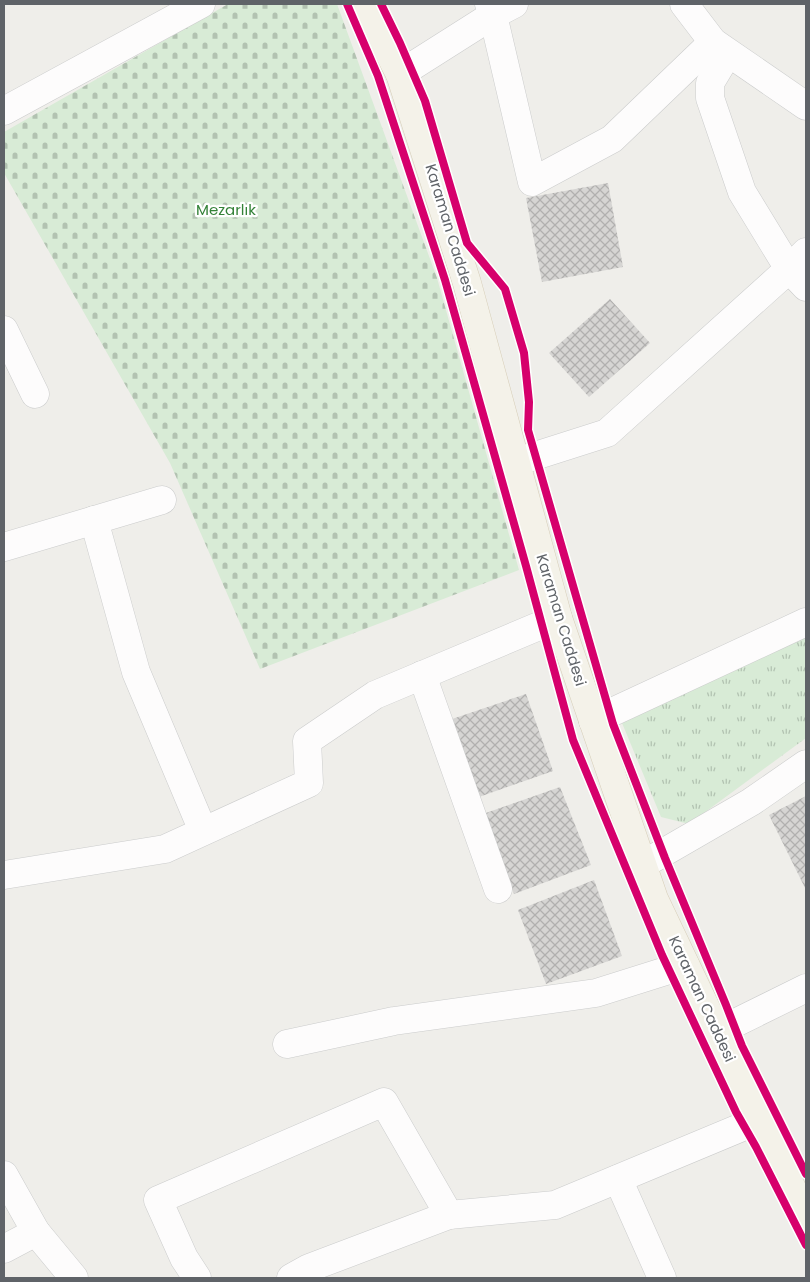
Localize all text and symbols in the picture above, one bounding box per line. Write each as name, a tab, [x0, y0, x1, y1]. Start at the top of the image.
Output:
street label: Karaman Caddesi	[420, 161, 481, 298]
park label: Mezarlık	[196, 199, 256, 220]
street label: Karaman Caddesi	[531, 551, 592, 688]
street label: Karaman Caddesi	[664, 932, 741, 1065]

